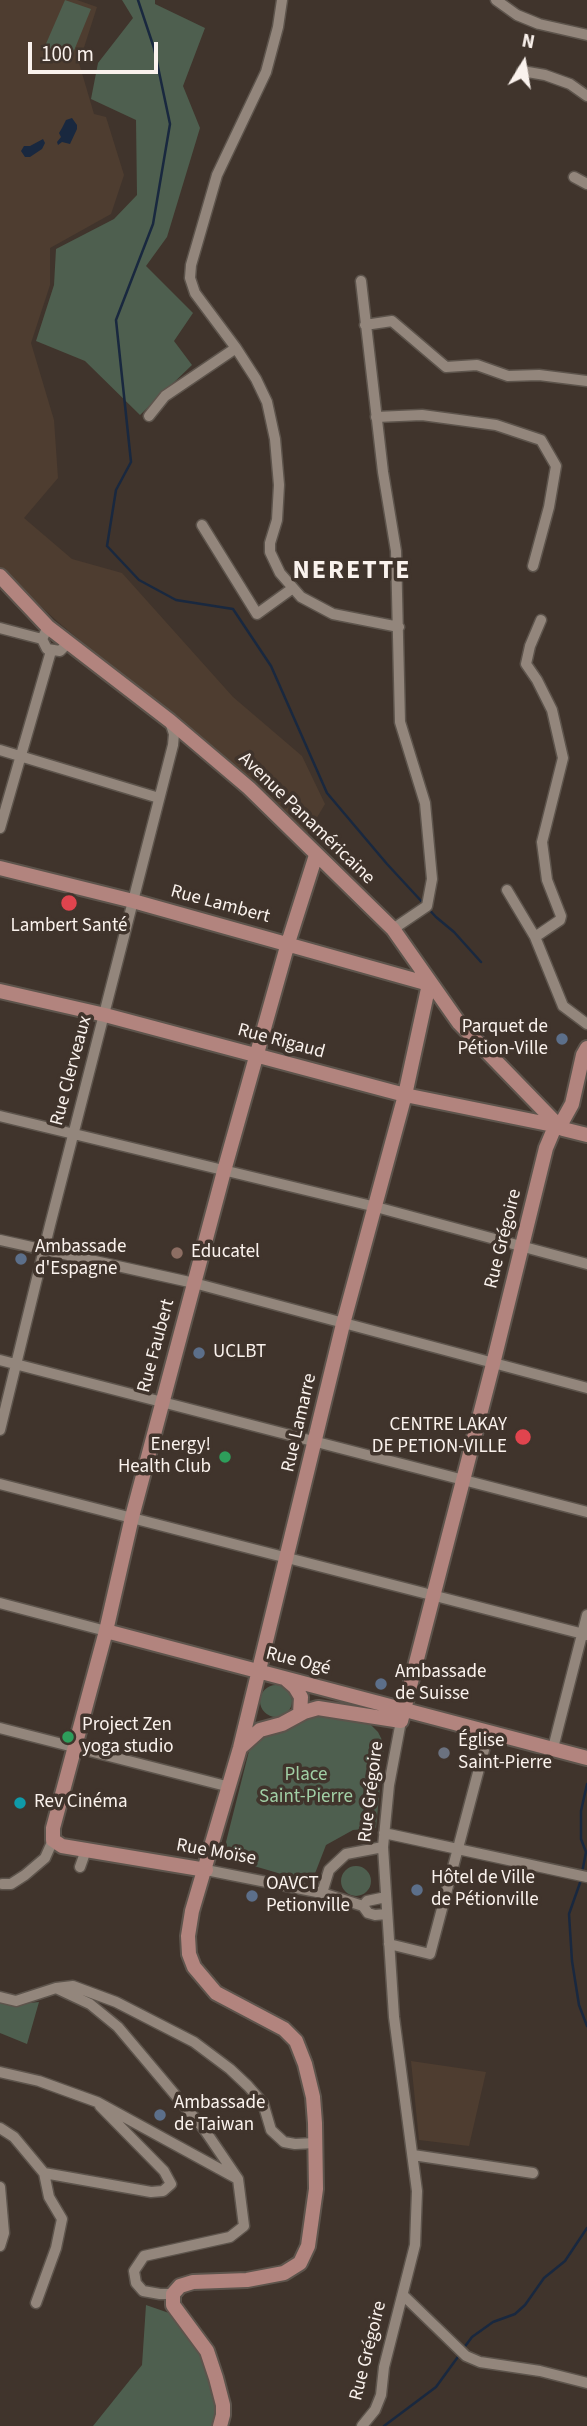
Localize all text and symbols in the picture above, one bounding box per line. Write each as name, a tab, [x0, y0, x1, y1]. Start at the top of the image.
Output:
text: N	[519, 27, 537, 56]
scale bar	[32, 28, 161, 72]
north arrow	[489, 28, 559, 98]
text: 100 m	[41, 39, 94, 69]
district label: NERETTE	[293, 556, 411, 588]
street label: Avenue Panaméricaine	[233, 748, 379, 890]
street label: Rue Lambert	[168, 881, 272, 929]
marker: Lambert Santé	[59, 893, 79, 913]
place label: Lambert Santé	[10, 916, 128, 938]
street label: Rue Clerveaux	[46, 1014, 98, 1128]
place label: Parquet de Pétion-Ville	[458, 1017, 548, 1061]
street label: Rue Rigaud	[235, 1019, 327, 1065]
marker: Parquet de Pétion-Ville	[554, 1031, 570, 1047]
street label: Rue Grégoire	[481, 1187, 527, 1291]
place label: Ambassade d'Espagne	[35, 1237, 126, 1281]
place label: Educatel	[191, 1242, 260, 1264]
marker: Educatel	[169, 1245, 185, 1261]
marker: Ambassade d'Espagne	[13, 1251, 29, 1267]
street label: Rue Faubert	[134, 1297, 180, 1395]
place label: UCLBT	[213, 1342, 266, 1364]
marker: UCLBT	[191, 1345, 207, 1361]
street label: Rue Lamarre	[278, 1371, 322, 1475]
place label: CENTRE LAKAY DE PETION-VILLE	[372, 1415, 507, 1459]
marker: CENTRE LAKAY DE PETION-VILLE	[513, 1427, 533, 1447]
place label: Energy! Health Club	[118, 1435, 211, 1479]
marker: Energy! Health Club	[217, 1449, 233, 1465]
street label: Rue Ogé	[263, 1643, 333, 1681]
place label: Ambassade de Suisse	[395, 1662, 486, 1706]
marker: Ambassade de Suisse	[373, 1676, 389, 1692]
place label: Project Zen yoga studio	[82, 1715, 174, 1759]
marker: Project Zen yoga studio	[60, 1729, 76, 1745]
place label: Église Saint-Pierre	[458, 1731, 552, 1775]
street label: Rue Grégoire	[354, 1740, 390, 1844]
marker: Église Saint-Pierre	[436, 1745, 452, 1761]
park label: Place Saint-Pierre	[259, 1765, 353, 1809]
place label: Rev Cinéma	[34, 1792, 127, 1814]
marker: Rev Cinéma	[12, 1795, 28, 1811]
street label: Rue Moïse	[174, 1835, 258, 1871]
place label: Hôtel de Ville de Pétionville	[431, 1868, 539, 1912]
place label: OAVCT Petionville	[266, 1874, 350, 1918]
marker: Hôtel de Ville de Pétionville	[409, 1882, 425, 1898]
marker: OAVCT Petionville	[244, 1888, 260, 1904]
place label: Ambassade de Taiwan	[174, 2093, 265, 2137]
marker: Ambassade de Taiwan	[152, 2107, 168, 2123]
street label: Rue Grégoire	[346, 2299, 392, 2403]

